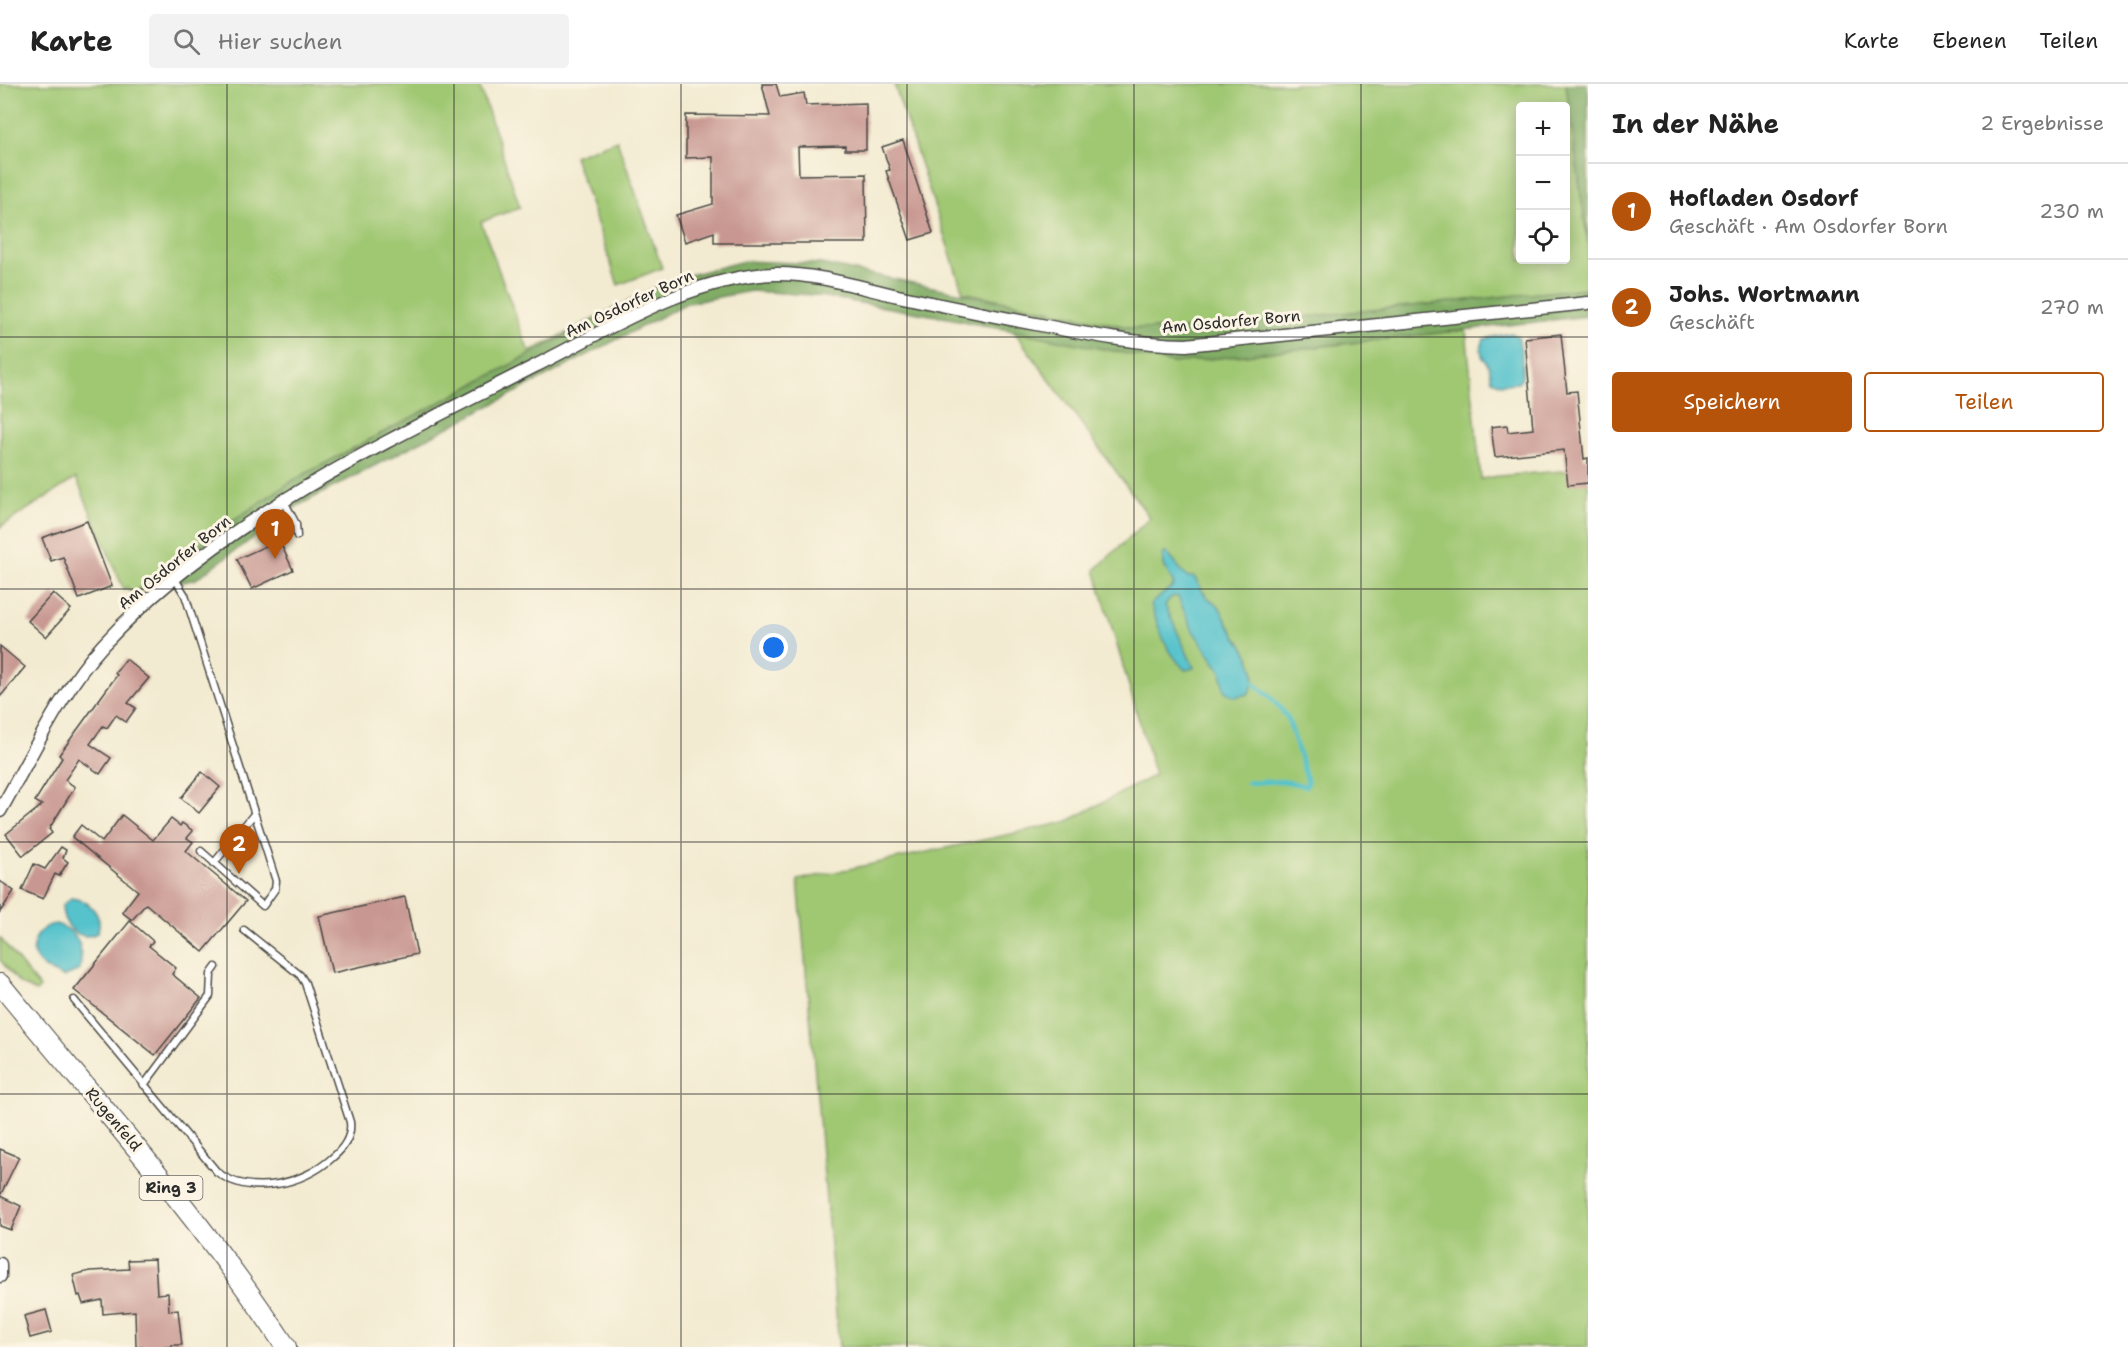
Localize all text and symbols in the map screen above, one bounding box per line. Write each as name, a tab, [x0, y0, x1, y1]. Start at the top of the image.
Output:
search box	[149, 14, 569, 68]
text: Karte	[30, 22, 113, 60]
icon: search	[170, 25, 203, 58]
text: Hier suchen	[218, 27, 342, 56]
text: Karte	[1844, 27, 1899, 55]
text: Ebenen	[1932, 27, 2007, 55]
text: Teilen	[2040, 27, 2098, 55]
map controls	[1516, 102, 1570, 264]
button: +	[1516, 102, 1570, 156]
text: In der Nähe	[1612, 106, 1779, 141]
text: 2 Ergebnisse	[1980, 110, 2104, 136]
button: −	[1516, 156, 1570, 210]
text: Hofladen Osdorf	[1669, 184, 1858, 213]
text: 1	[1627, 198, 1636, 224]
text: 230 m	[2039, 198, 2104, 224]
button: locate	[1516, 210, 1570, 264]
text: Geschäft · Am Osdorfer Born	[1669, 213, 1948, 239]
street label: Am Osdorfer Born	[562, 264, 697, 342]
text: Johs. Wortmann	[1669, 280, 1860, 309]
text: 2	[1625, 294, 1639, 320]
text: 270 m	[2040, 294, 2104, 320]
street label: Am Osdorfer Born	[1161, 305, 1301, 338]
text: Geschäft	[1669, 309, 1755, 335]
button: Speichern	[1612, 372, 1852, 432]
button: Teilen	[1864, 372, 2104, 432]
street label: Am Osdorfer Born	[114, 510, 235, 614]
pin: 1	[256, 510, 294, 559]
your location	[759, 633, 788, 662]
pin: 2	[220, 824, 258, 874]
street label: Rugenfeld	[81, 1083, 146, 1156]
road number: Ring 3	[140, 1176, 202, 1200]

